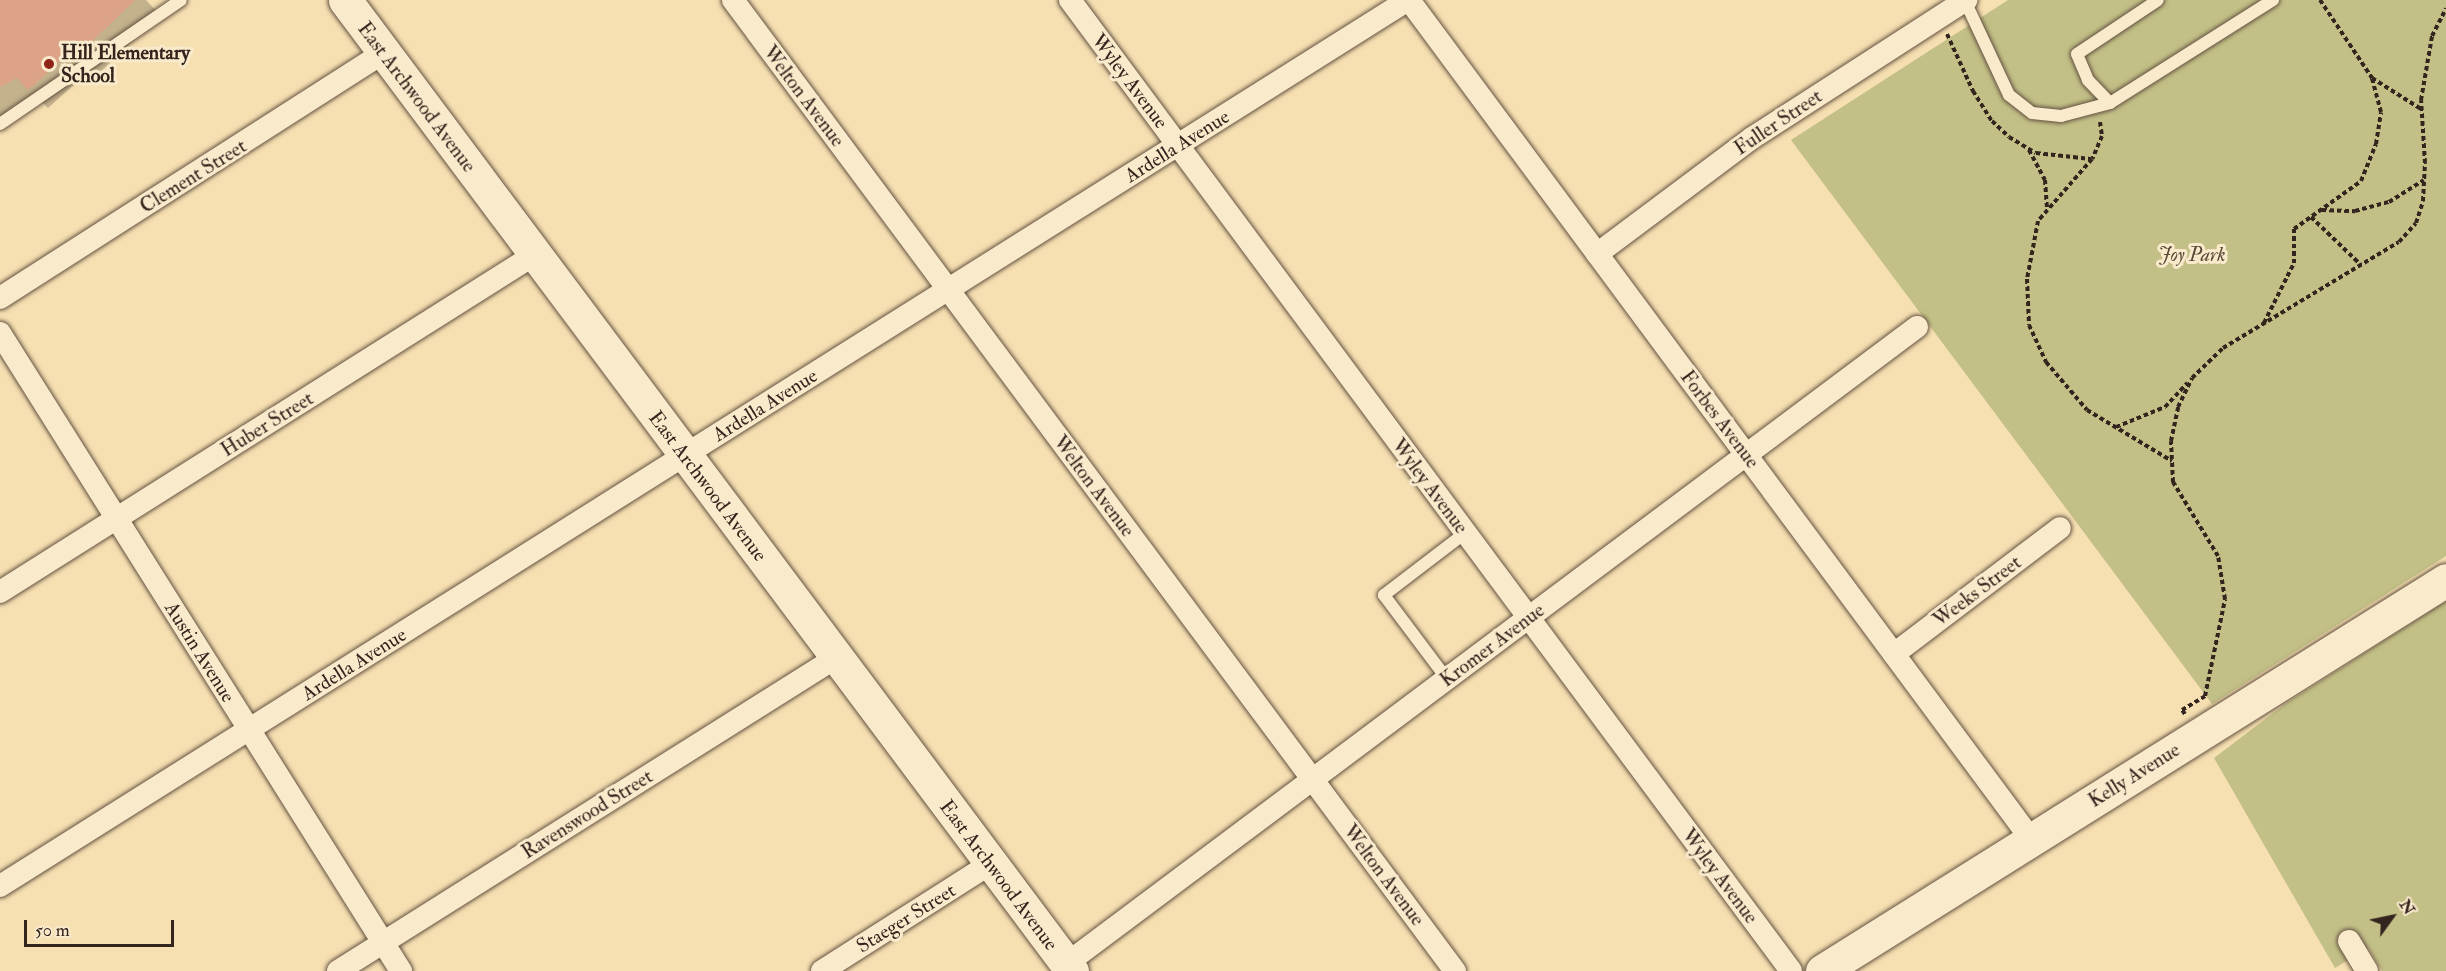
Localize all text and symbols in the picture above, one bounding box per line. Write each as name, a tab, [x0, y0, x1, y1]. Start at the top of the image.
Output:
street label: East Archwood Avenue	[353, 17, 481, 177]
street label: Wyley Avenue	[1087, 29, 1173, 133]
place label: Hill Elementary School	[61, 40, 190, 87]
street label: Welton Avenue	[758, 41, 850, 151]
marker: Hill Elementary School	[42, 57, 56, 71]
street label: Fuller Street	[1729, 84, 1827, 160]
street label: Ardella Avenue	[1120, 104, 1234, 188]
street label: Clement Street	[135, 134, 251, 218]
park label: Joy Park	[2158, 242, 2226, 266]
street label: Ardella Avenue	[708, 363, 822, 447]
street label: Forbes Avenue	[1675, 365, 1765, 473]
street label: Huber Street	[216, 386, 318, 462]
street label: East Archwood Avenue	[644, 406, 772, 566]
street label: Welton Avenue	[1048, 431, 1140, 541]
street label: Wyley Avenue	[1387, 434, 1473, 538]
street label: Weeks Street	[1928, 550, 2026, 632]
street label: Austin Avenue	[160, 597, 240, 707]
street label: Kromer Avenue	[1435, 598, 1549, 692]
street label: Ardella Avenue	[297, 622, 411, 706]
street label: Kelly Avenue	[2084, 737, 2184, 813]
street label: Ravenswood Street	[517, 764, 657, 864]
street label: East Archwood Avenue	[935, 795, 1063, 955]
street label: Welton Avenue	[1338, 820, 1430, 930]
street label: Wyley Avenue	[1677, 824, 1763, 928]
street label: Staeger Street	[852, 878, 960, 958]
north arrow	[2362, 887, 2422, 947]
text: N	[2395, 896, 2419, 919]
scale bar	[27, 908, 177, 946]
text: 50 m	[35, 919, 70, 942]

